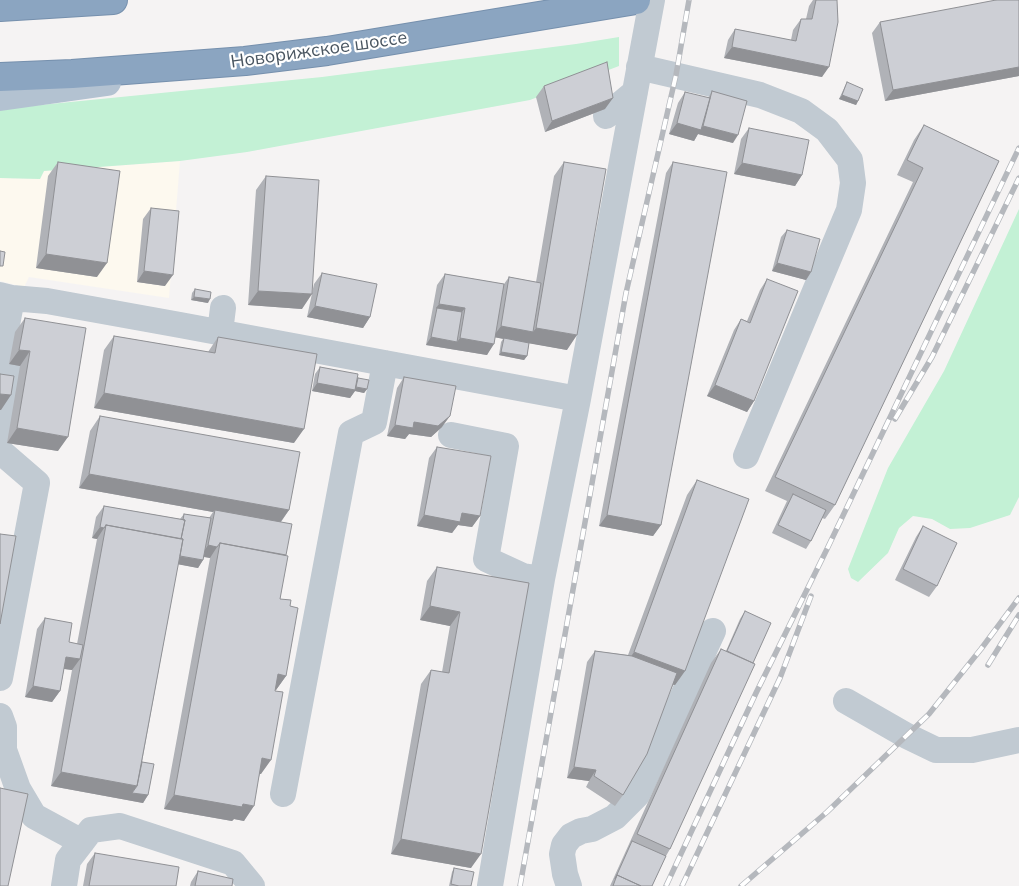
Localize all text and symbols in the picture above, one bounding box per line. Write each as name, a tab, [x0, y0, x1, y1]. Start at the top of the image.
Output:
street label: Новорижское шоссе	[229, 27, 409, 73]

